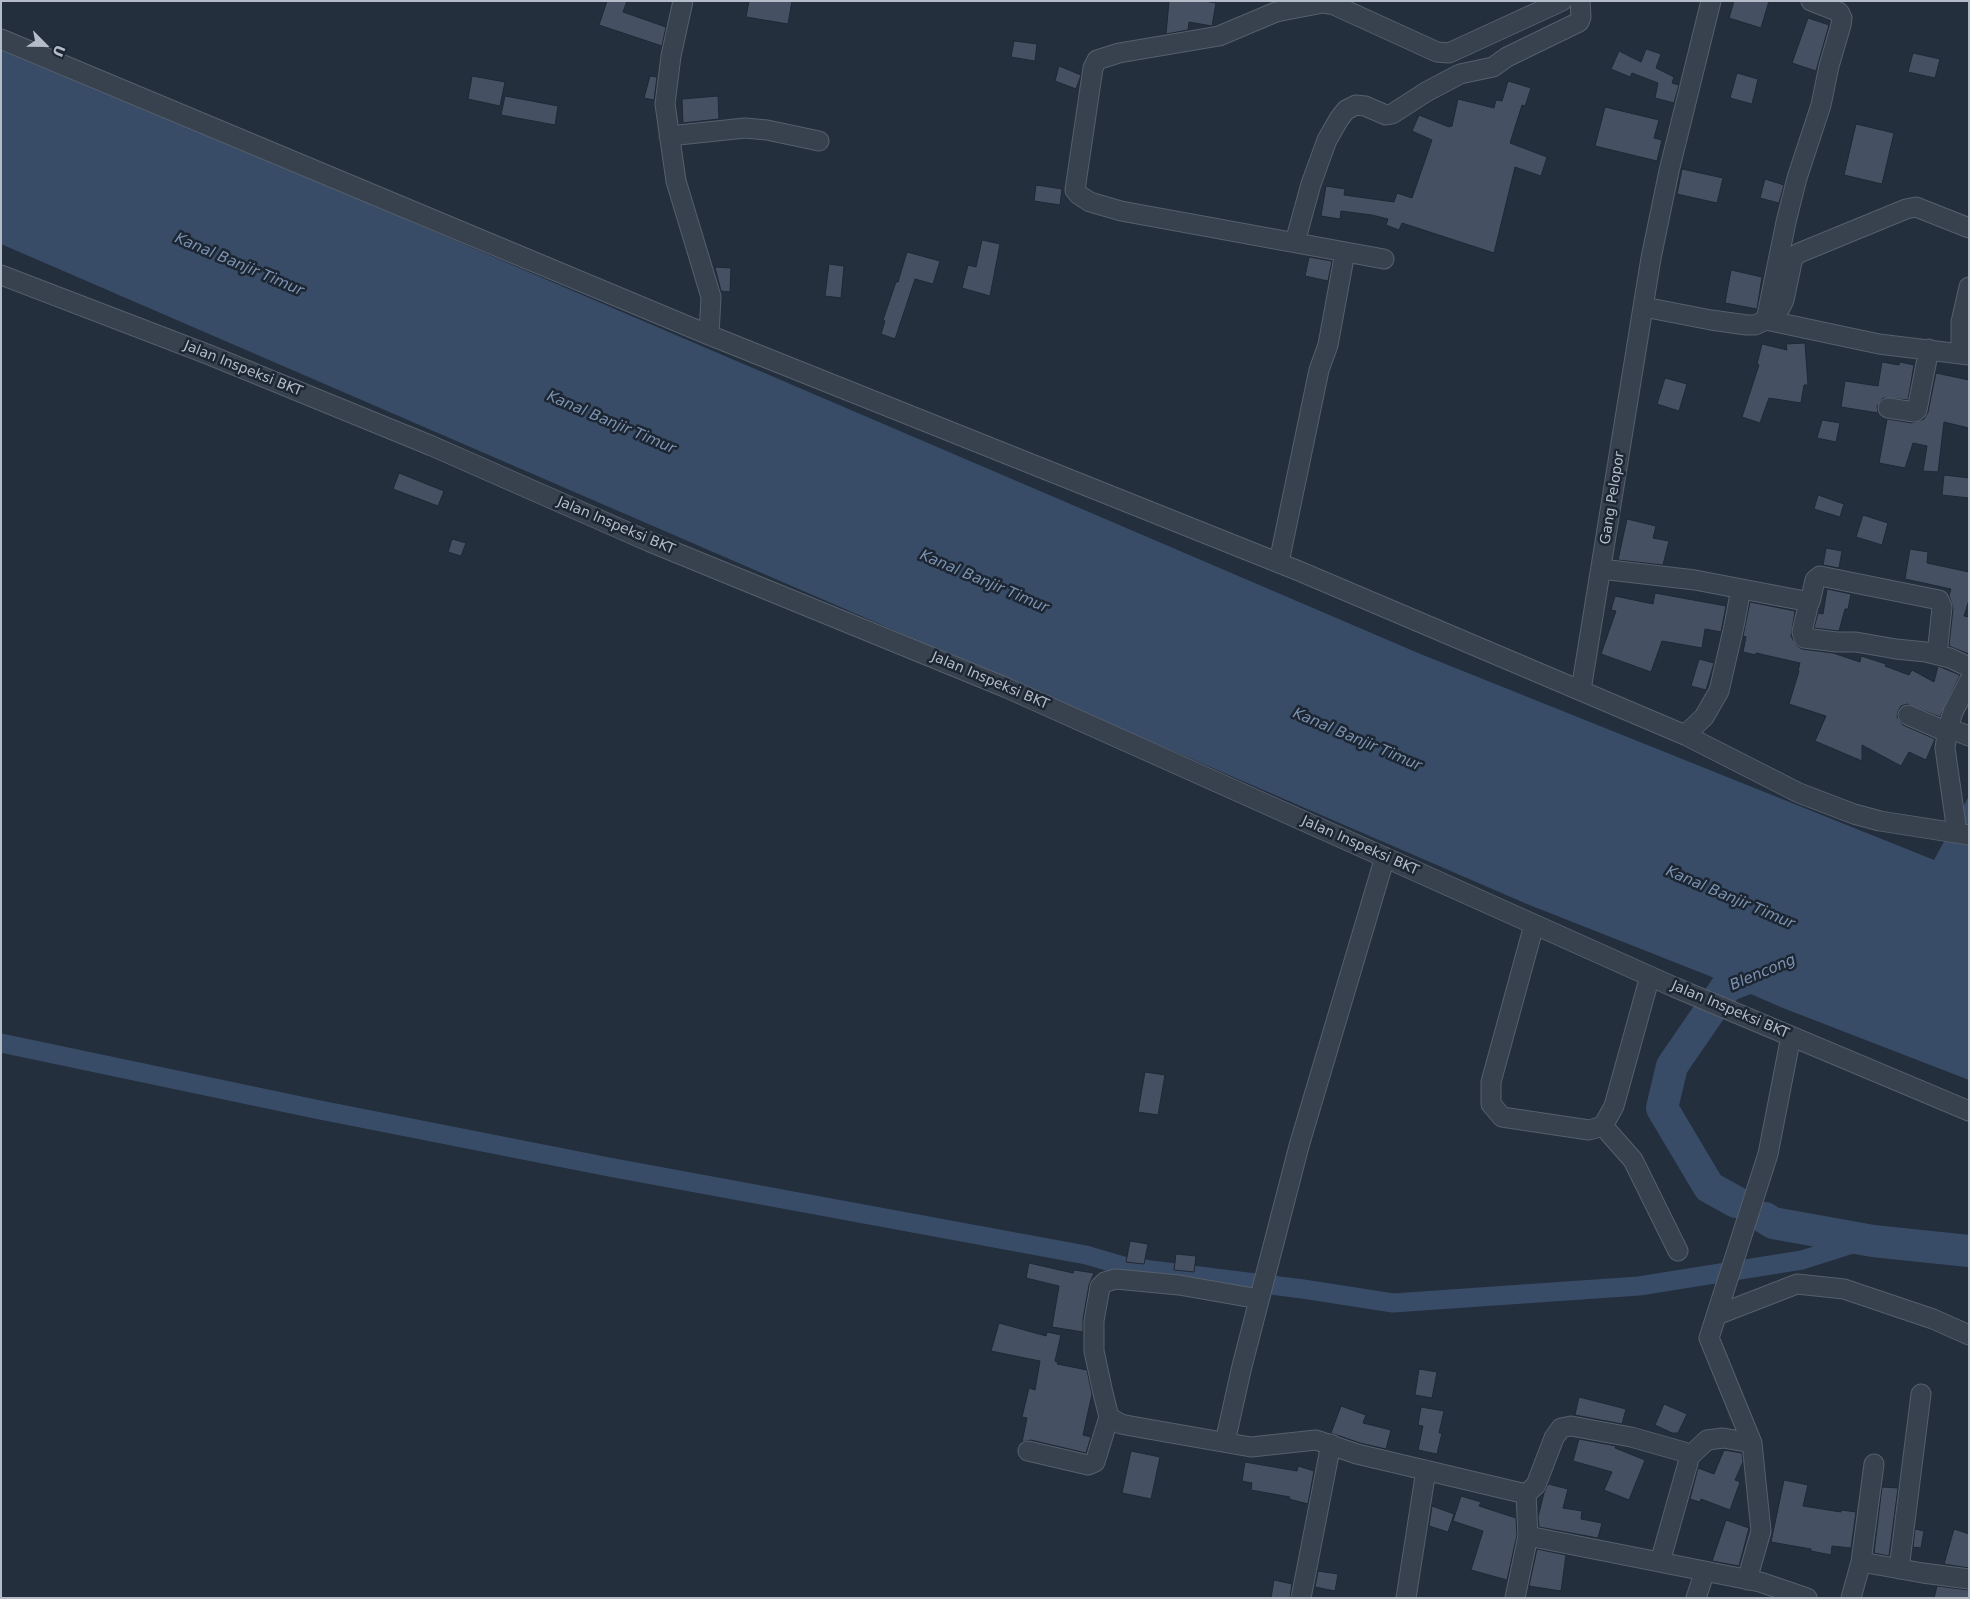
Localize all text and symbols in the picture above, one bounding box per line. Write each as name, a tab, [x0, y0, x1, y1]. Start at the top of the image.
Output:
north arrow	[20, 20, 70, 70]
text: U	[49, 42, 68, 59]
water label: Kanal Banjir Timur	[172, 230, 306, 300]
street label: Jalan Inspeksi BKT	[181, 338, 305, 400]
water label: Kanal Banjir Timur	[544, 388, 678, 458]
street label: Gang Pelopor	[1597, 450, 1629, 546]
street label: Jalan Inspeksi BKT	[555, 494, 677, 558]
water label: Kanal Banjir Timur	[917, 547, 1051, 617]
street label: Jalan Inspeksi BKT	[929, 649, 1051, 713]
water label: Kanal Banjir Timur	[1290, 705, 1424, 775]
street label: Jalan Inspeksi BKT	[1299, 813, 1421, 879]
water label: Kanal Banjir Timur	[1663, 863, 1797, 933]
water label: Blencong	[1727, 951, 1799, 995]
street label: Jalan Inspeksi BKT	[1669, 978, 1791, 1042]

